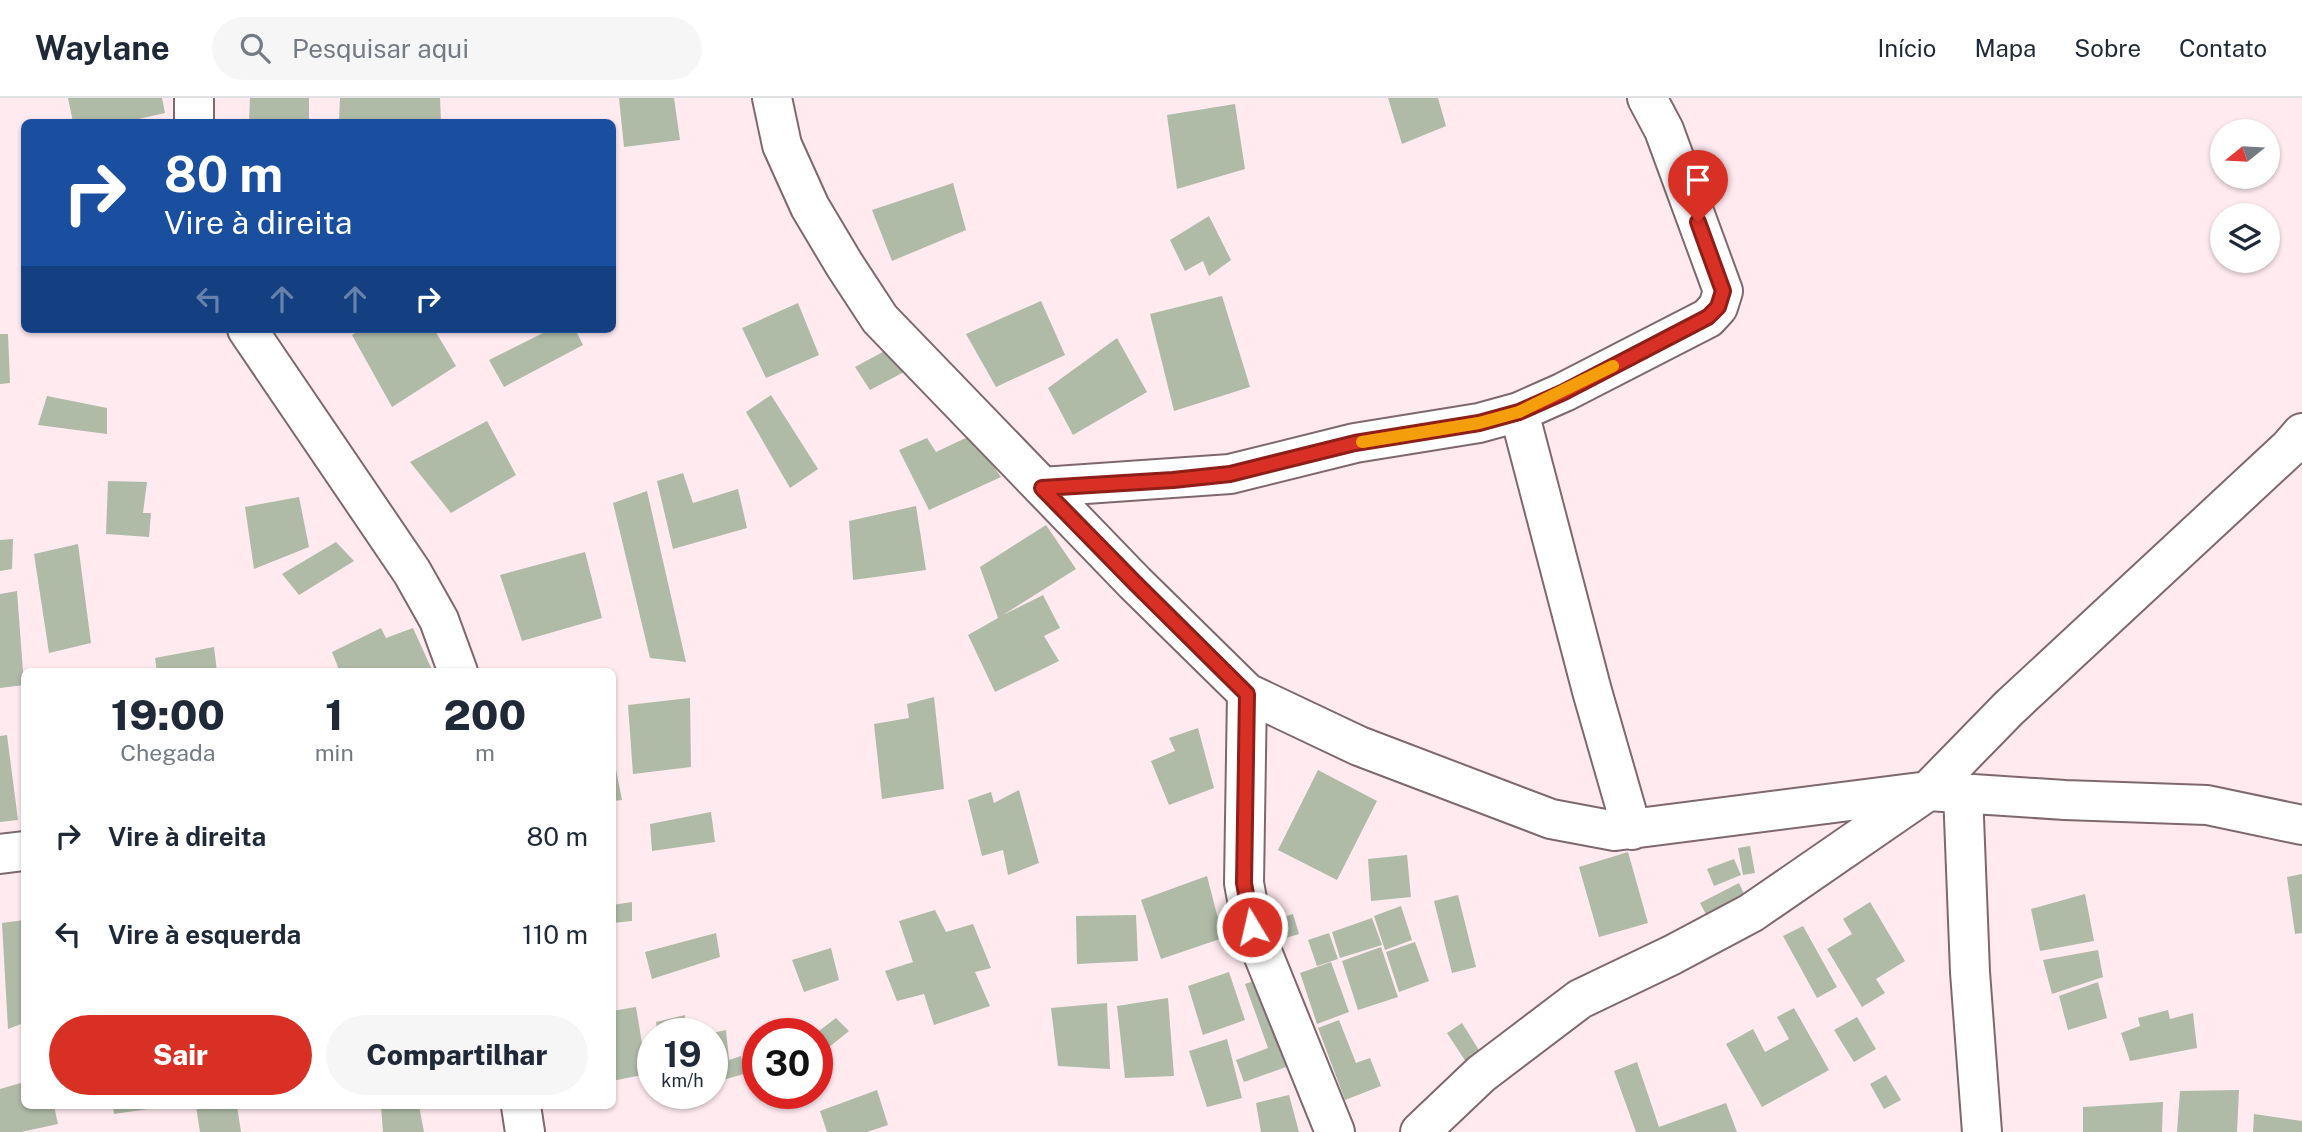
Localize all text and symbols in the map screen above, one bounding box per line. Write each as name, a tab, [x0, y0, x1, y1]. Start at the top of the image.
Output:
search box	[212, 17, 702, 80]
text: Waylane	[35, 29, 170, 67]
icon: search	[236, 29, 274, 67]
text: Pesquisar aqui	[292, 33, 469, 64]
text: Início	[1878, 34, 1936, 62]
text: Mapa	[1974, 34, 2036, 62]
text: Sobre	[2074, 34, 2141, 62]
text: Contato	[2179, 34, 2267, 62]
north arrow	[2210, 119, 2280, 189]
map controls	[2210, 119, 2280, 273]
text: 80 m	[164, 145, 283, 203]
icon: right	[49, 147, 140, 238]
pin	[1668, 150, 1728, 222]
icon: arrive	[1679, 161, 1717, 199]
button: layers	[2210, 203, 2280, 273]
text: Vire à direita	[164, 204, 352, 241]
icon: left	[190, 280, 228, 318]
icon: ahead	[263, 280, 301, 318]
icon: ahead	[336, 280, 374, 318]
icon: right	[409, 280, 447, 318]
text: 19:00	[111, 690, 225, 739]
text: 1	[325, 690, 343, 739]
text: 200	[443, 690, 526, 739]
text: Chegada	[120, 739, 215, 766]
text: min	[315, 739, 354, 766]
text: m	[475, 739, 495, 766]
icon: right	[49, 817, 87, 855]
text: Vire à direita	[108, 821, 266, 852]
text: 80 m	[527, 821, 588, 852]
position arrow	[1215, 890, 1289, 964]
icon: left	[49, 915, 87, 953]
text: Vire à esquerda	[108, 919, 301, 950]
text: 110 m	[522, 919, 588, 950]
button: Sair	[49, 1015, 312, 1095]
button: Compartilhar	[326, 1015, 588, 1095]
speed limit sign: 30	[742, 1018, 833, 1109]
text: 19	[663, 1034, 702, 1075]
text: km/h	[661, 1070, 704, 1091]

